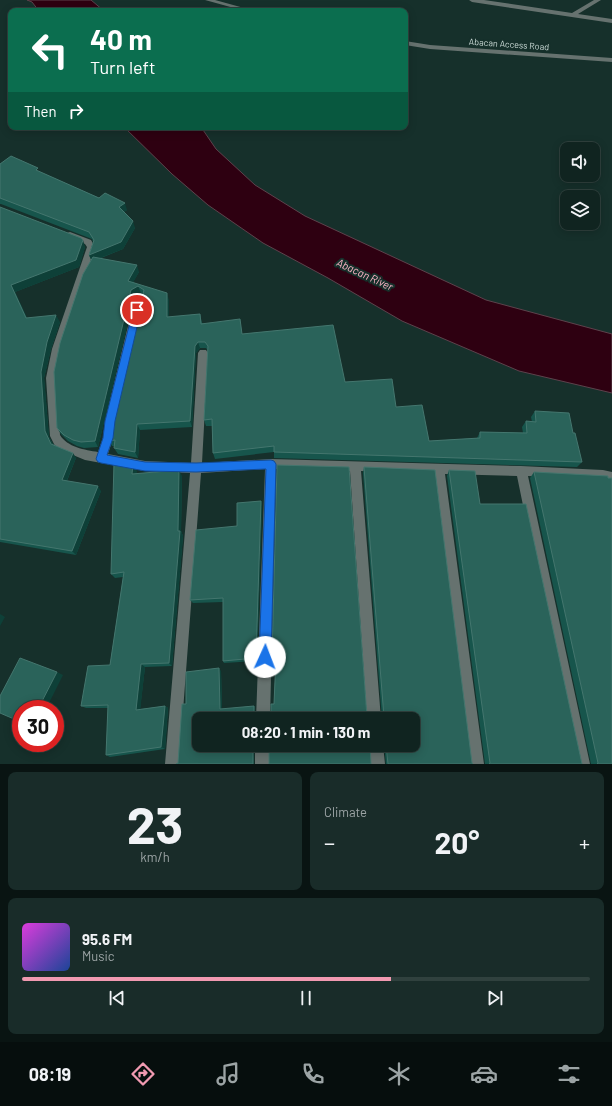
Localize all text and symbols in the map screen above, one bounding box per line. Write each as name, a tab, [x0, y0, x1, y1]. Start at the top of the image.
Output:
text: 40 m	[90, 22, 152, 56]
icon: left	[24, 24, 76, 76]
street label: Abacan Access Road	[468, 36, 550, 52]
text: Turn left	[90, 56, 156, 78]
icon: right	[65, 100, 87, 122]
text: Then	[24, 102, 57, 120]
map controls	[560, 142, 600, 230]
button: sound	[560, 142, 600, 182]
button: layers	[560, 190, 600, 230]
water label: Abacan River	[335, 255, 396, 293]
pin	[120, 293, 154, 327]
icon: arrive	[126, 299, 148, 321]
position arrow	[244, 636, 286, 678]
speed limit sign: 30	[12, 700, 64, 752]
text: 08:20 · 1 min · 130 m	[242, 723, 370, 741]
text: 23	[127, 792, 183, 854]
text: Climate	[324, 804, 367, 820]
text: 20°	[434, 824, 480, 860]
text: −	[324, 829, 335, 855]
text: +	[579, 829, 590, 855]
text: km/h	[140, 849, 170, 865]
text: 95.6 FM	[82, 930, 132, 948]
text: Music	[82, 948, 115, 964]
icon: previous	[106, 987, 128, 1009]
icon: pause	[295, 987, 317, 1009]
icon: next	[484, 987, 506, 1009]
icon: directions	[129, 1060, 157, 1088]
icon: music	[214, 1060, 242, 1088]
icon: phone	[299, 1060, 327, 1088]
icon: climate	[385, 1060, 413, 1088]
icon: car	[470, 1060, 498, 1088]
icon: filters	[555, 1060, 583, 1088]
text: 08:19	[29, 1063, 71, 1085]

